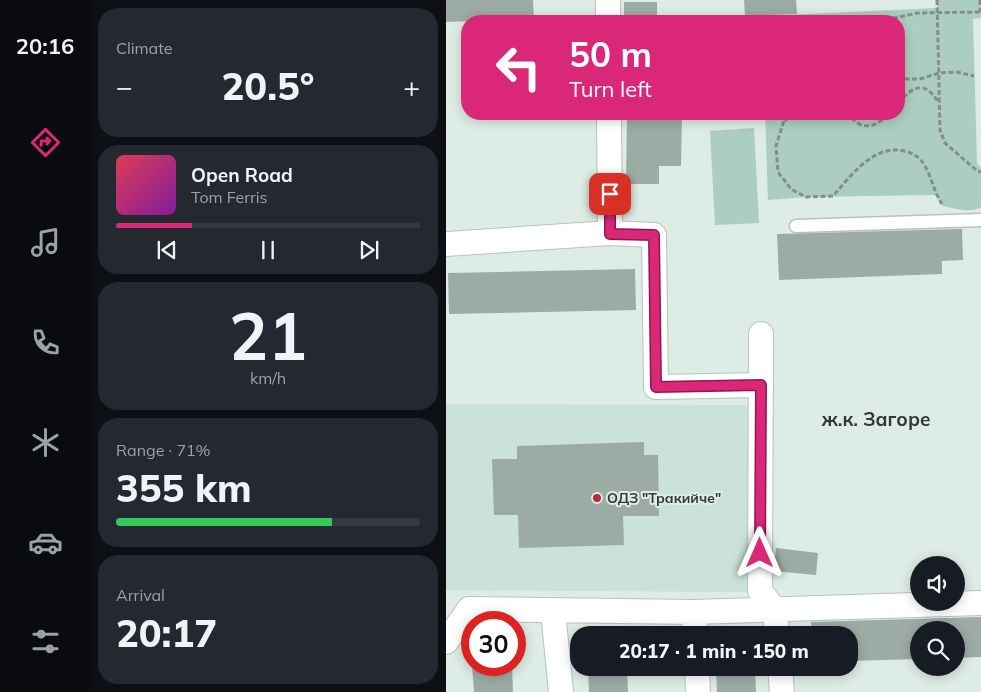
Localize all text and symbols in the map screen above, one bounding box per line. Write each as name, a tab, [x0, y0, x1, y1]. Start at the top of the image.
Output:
text: 20:16	[16, 32, 74, 60]
text: 50 m	[569, 32, 652, 76]
icon: left	[486, 35, 551, 100]
text: Climate	[116, 38, 172, 58]
text: 20.5°	[222, 62, 314, 110]
text: −	[116, 69, 133, 104]
text: +	[403, 69, 420, 104]
text: Turn left	[569, 75, 652, 103]
icon: directions	[28, 125, 63, 160]
text: Open Road	[191, 163, 293, 187]
pin	[589, 173, 631, 215]
icon: arrive	[596, 180, 624, 208]
text: Tom Ferris	[191, 187, 268, 207]
icon: music	[28, 225, 63, 260]
icon: previous	[153, 236, 181, 264]
icon: pause	[254, 236, 282, 264]
icon: next	[355, 236, 383, 264]
text: 21	[229, 295, 307, 376]
icon: phone	[28, 325, 63, 360]
text: km/h	[250, 368, 286, 388]
district label: ж.к. Загорe	[821, 407, 930, 431]
icon: climate	[28, 425, 63, 460]
text: Range · 71%	[116, 440, 211, 460]
text: 355 km	[116, 464, 252, 512]
place label: ОДЗ "Тракийче"	[607, 489, 721, 507]
marker: ОДЗ "Тракийче"	[591, 492, 603, 504]
icon: car	[28, 525, 63, 560]
position arrow	[733, 526, 785, 578]
map controls	[910, 556, 965, 676]
button: sound	[910, 556, 965, 611]
text: Arrival	[116, 585, 165, 605]
text: 20:17	[116, 609, 217, 657]
speed limit sign: 30	[461, 611, 526, 676]
button: search	[910, 621, 965, 676]
icon: filters	[28, 624, 63, 659]
text: 20:17 · 1 min · 150 m	[619, 639, 809, 663]

